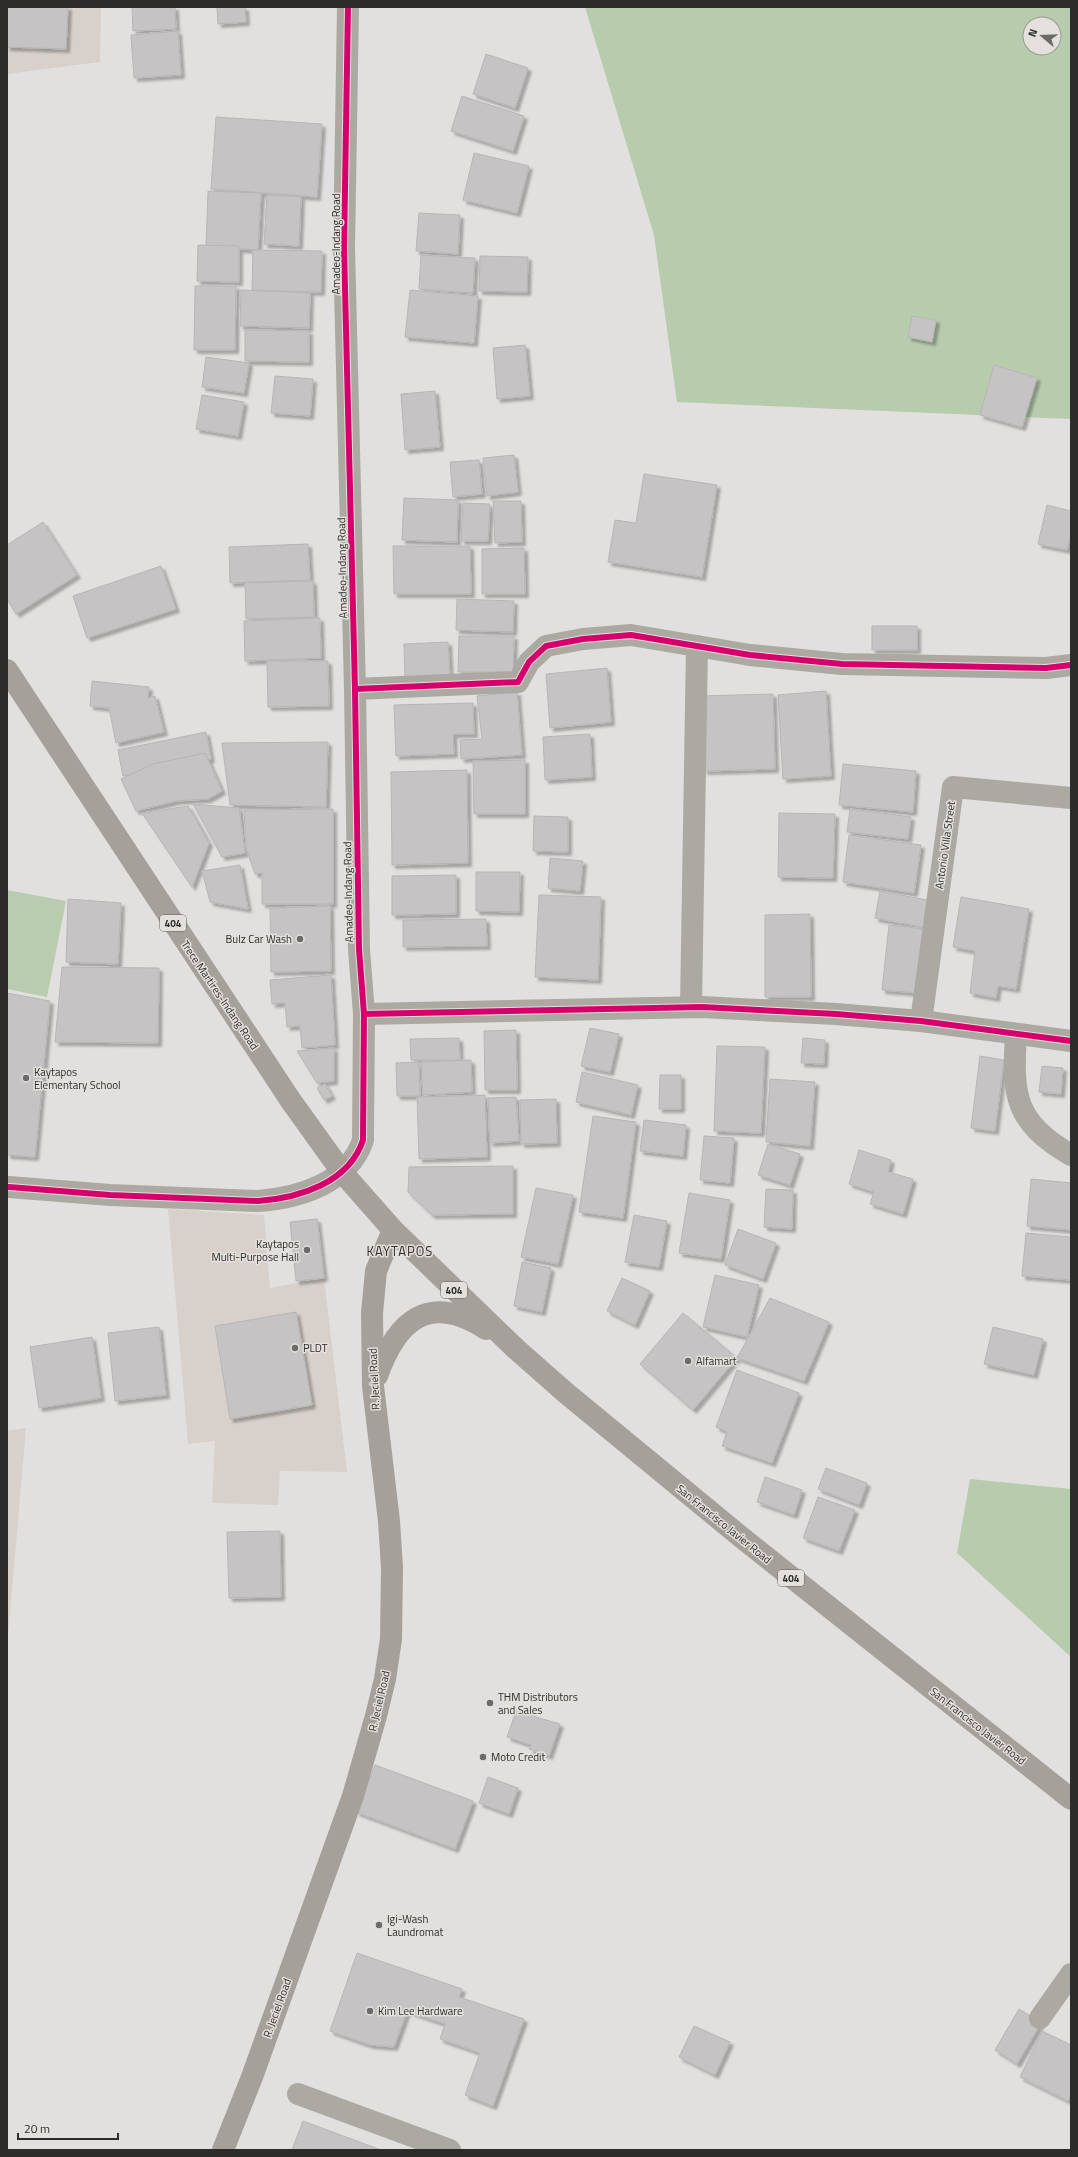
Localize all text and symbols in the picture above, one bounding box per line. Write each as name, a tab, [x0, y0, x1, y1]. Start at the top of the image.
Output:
north arrow	[1022, 16, 1062, 56]
text: N	[1024, 27, 1041, 39]
street label: Amadeo-Indang Road	[328, 193, 344, 295]
street label: Amadeo-Indang Road	[333, 517, 351, 619]
street label: Antonio Villa Street	[931, 800, 959, 890]
street label: Amadeo-Indang Road	[339, 841, 357, 943]
road number: 404	[160, 915, 186, 931]
place label: Bulz Car Wash	[226, 931, 292, 947]
marker: Bulz Car Wash	[295, 934, 305, 944]
street label: Trece Martires-Indang Road	[177, 937, 263, 1053]
place label: Kaytapos Elementary School	[34, 1064, 121, 1093]
marker: Kaytapos Elementary School	[21, 1073, 31, 1083]
place label: Kaytapos Multi-Purpose Hall	[211, 1236, 299, 1265]
district label: KAYTAPOS	[367, 1241, 433, 1261]
marker: Kaytapos Multi-Purpose Hall	[302, 1245, 312, 1255]
road number: 404	[441, 1282, 467, 1298]
place label: PLDT	[303, 1340, 328, 1356]
marker: PLDT	[290, 1343, 300, 1353]
street label: R. Jeciel Road	[364, 1348, 384, 1410]
place label: Alfamart	[696, 1353, 737, 1369]
marker: Alfamart	[683, 1356, 693, 1366]
street label: San Francisco Javier Road	[673, 1481, 775, 1567]
road number: 404	[778, 1570, 804, 1586]
street label: R. Jeciel Road	[364, 1669, 394, 1733]
street label: San Francisco Javier Road	[927, 1683, 1029, 1769]
place label: THM Distributors and Sales	[498, 1689, 578, 1718]
marker: THM Distributors and Sales	[485, 1698, 495, 1708]
place label: Moto Credit	[491, 1749, 545, 1765]
marker: Moto Credit	[478, 1752, 488, 1762]
place label: Igi-Wash Laundromat	[387, 1911, 444, 1940]
marker: Igi-Wash Laundromat	[374, 1920, 384, 1930]
street label: R. Jeciel Road	[259, 1976, 295, 2040]
place label: Kim Lee Hardware	[378, 2003, 463, 2019]
marker: Kim Lee Hardware	[365, 2006, 375, 2016]
scale bar	[18, 2115, 118, 2141]
text: 20 m	[24, 2119, 50, 2138]

